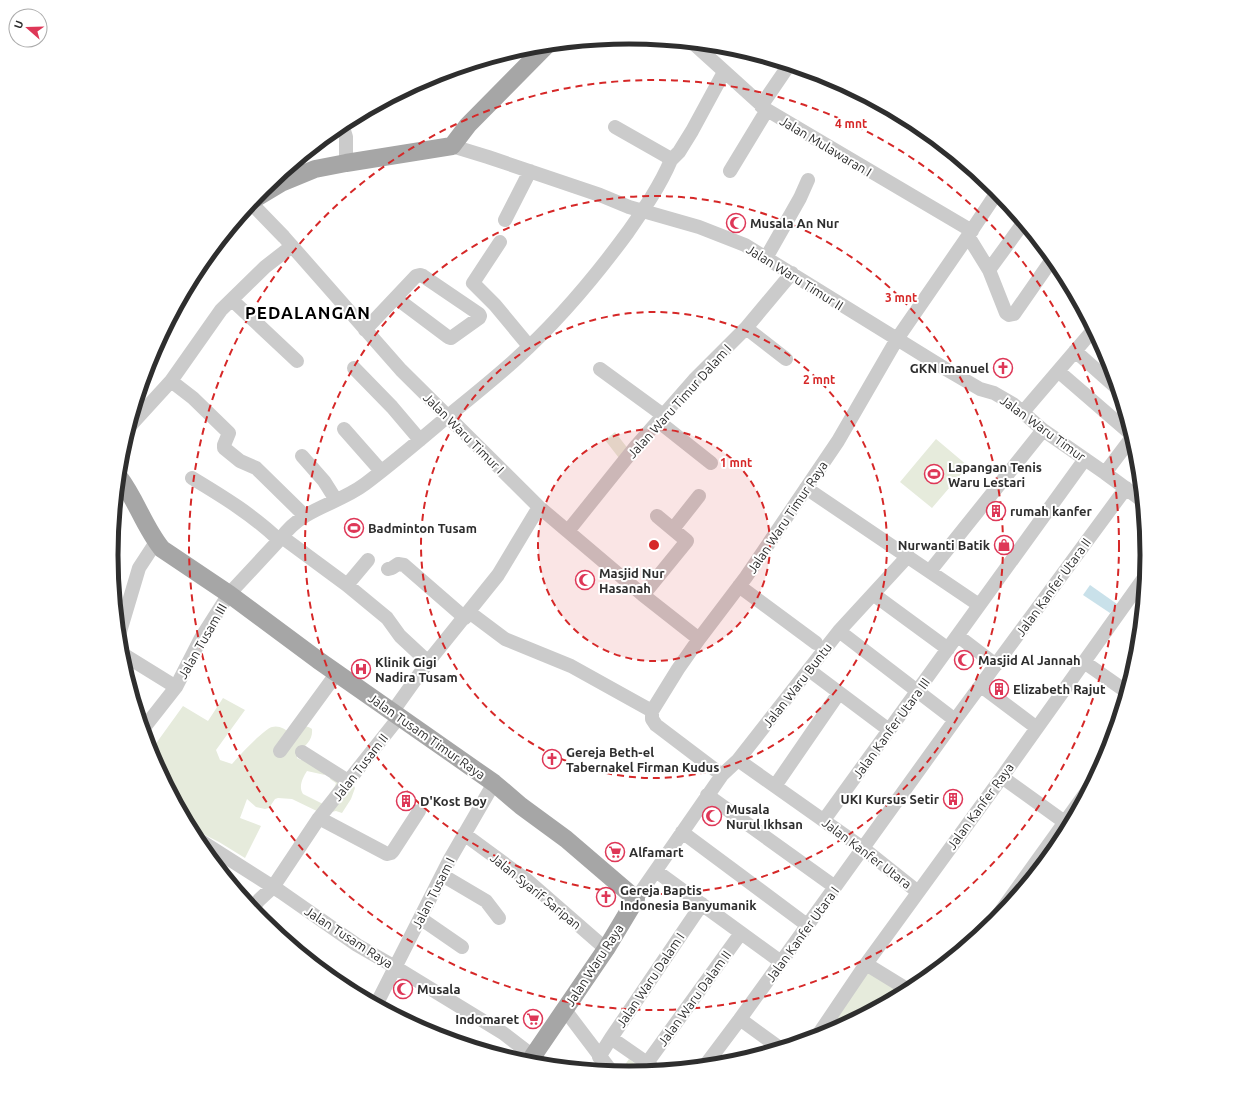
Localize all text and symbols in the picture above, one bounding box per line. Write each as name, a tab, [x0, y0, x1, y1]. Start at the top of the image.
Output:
north arrow	[8, 8, 48, 48]
text: U	[12, 19, 26, 30]
street label: Jalan Mulawaran I	[778, 113, 874, 179]
text: 4 mnt	[835, 117, 867, 130]
mosque icon: Musala An Nur	[725, 212, 747, 234]
place label: Musala An Nur	[750, 216, 840, 230]
street label: Jalan Waru Timur II	[744, 242, 846, 312]
text: 3 mnt	[885, 291, 917, 304]
district label: PEDALANGAN	[245, 303, 371, 322]
street label: Jalan Waru Timur Dalam I	[624, 341, 734, 461]
church icon: GKN Imanuel	[992, 357, 1014, 379]
place label: GKN Imanuel	[910, 361, 989, 375]
text: 2 mnt	[803, 373, 835, 386]
street label: Jalan Waru Timur I	[421, 390, 507, 476]
street label: Jalan Waru Timur	[998, 392, 1088, 464]
text: 1 mnt	[720, 456, 752, 469]
street label: Jalan Waru Timur Raya	[744, 458, 830, 576]
place label: Lapangan Tenis Waru Lestari	[948, 460, 1042, 489]
sports icon: Lapangan Tenis Waru Lestari	[923, 463, 945, 485]
building icon: rumah kanfer	[985, 500, 1007, 522]
place label: rumah kanfer	[1010, 504, 1093, 518]
sports icon: Badminton Tusam	[343, 517, 365, 539]
place label: Badminton Tusam	[368, 521, 477, 535]
shop icon: Nurwanti Batik	[993, 534, 1015, 556]
street label: Jalan Kanfer Utara II	[1013, 535, 1093, 639]
centre of rings	[647, 538, 661, 552]
place label: Nurwanti Batik	[898, 538, 991, 552]
place label: Masjid Nur Hasanah	[599, 566, 665, 595]
mosque icon: Masjid Nur Hasanah	[574, 569, 596, 591]
street label: Jalan Tusam III	[175, 601, 229, 681]
street label: Jalan Waru Buntu	[760, 640, 834, 730]
mosque icon: Masjid Al Jannah	[953, 649, 975, 671]
place label: Masjid Al Jannah	[978, 653, 1081, 667]
place label: Klinik Gigi Nadira Tusam	[375, 655, 458, 684]
hospital icon: Klinik Gigi Nadira Tusam	[350, 658, 372, 680]
street label: Jalan Kanfer Utara III	[850, 675, 932, 781]
building icon: Elizabeth Rajut	[988, 678, 1010, 700]
place label: Elizabeth Rajut	[1013, 682, 1106, 696]
street label: Jalan Tusam Timur Raya	[366, 690, 488, 782]
street label: Jalan Tusam II	[330, 731, 390, 803]
place label: Gereja Beth-el Tabernakel Firman Kudus	[566, 745, 719, 774]
church icon: Gereja Beth-el Tabernakel Firman Kudus	[541, 748, 563, 770]
street label: Jalan Kanfer Raya	[944, 760, 1016, 852]
building icon: UKI Kursus Setir	[942, 788, 964, 810]
building icon: D'Kost Boy	[395, 790, 417, 812]
place label: UKI Kursus Setir	[841, 792, 940, 806]
place label: D'Kost Boy	[420, 794, 487, 808]
place label: Musala Nurul Ikhsan	[726, 802, 803, 831]
mosque icon: Musala Nurul Ikhsan	[701, 805, 723, 827]
street label: Jalan Kanfer Utara	[820, 815, 914, 891]
supermarket icon: Alfamart	[604, 841, 626, 863]
place label: Alfamart	[629, 845, 684, 859]
street label: Jalan Syarif Saripan	[488, 850, 584, 932]
street label: Jalan Tusam I	[409, 855, 457, 931]
place label: Gereja Baptis Indonesia Banyumanik	[620, 883, 757, 912]
street label: Jalan Kanfer Utara I	[763, 884, 841, 984]
church icon: Gereja Baptis Indonesia Banyumanik	[595, 886, 617, 908]
street label: Jalan Tusam Raya	[302, 903, 396, 971]
street label: Jalan Waru Raya	[562, 921, 626, 1009]
street label: Jalan Waru Dalam I	[613, 930, 687, 1030]
street label: Jalan Waru Dalam II	[655, 948, 733, 1048]
mosque icon: Musala	[392, 978, 414, 1000]
place label: Musala	[417, 982, 461, 996]
supermarket icon: Indomaret	[522, 1008, 544, 1030]
place label: Indomaret	[455, 1012, 519, 1026]

